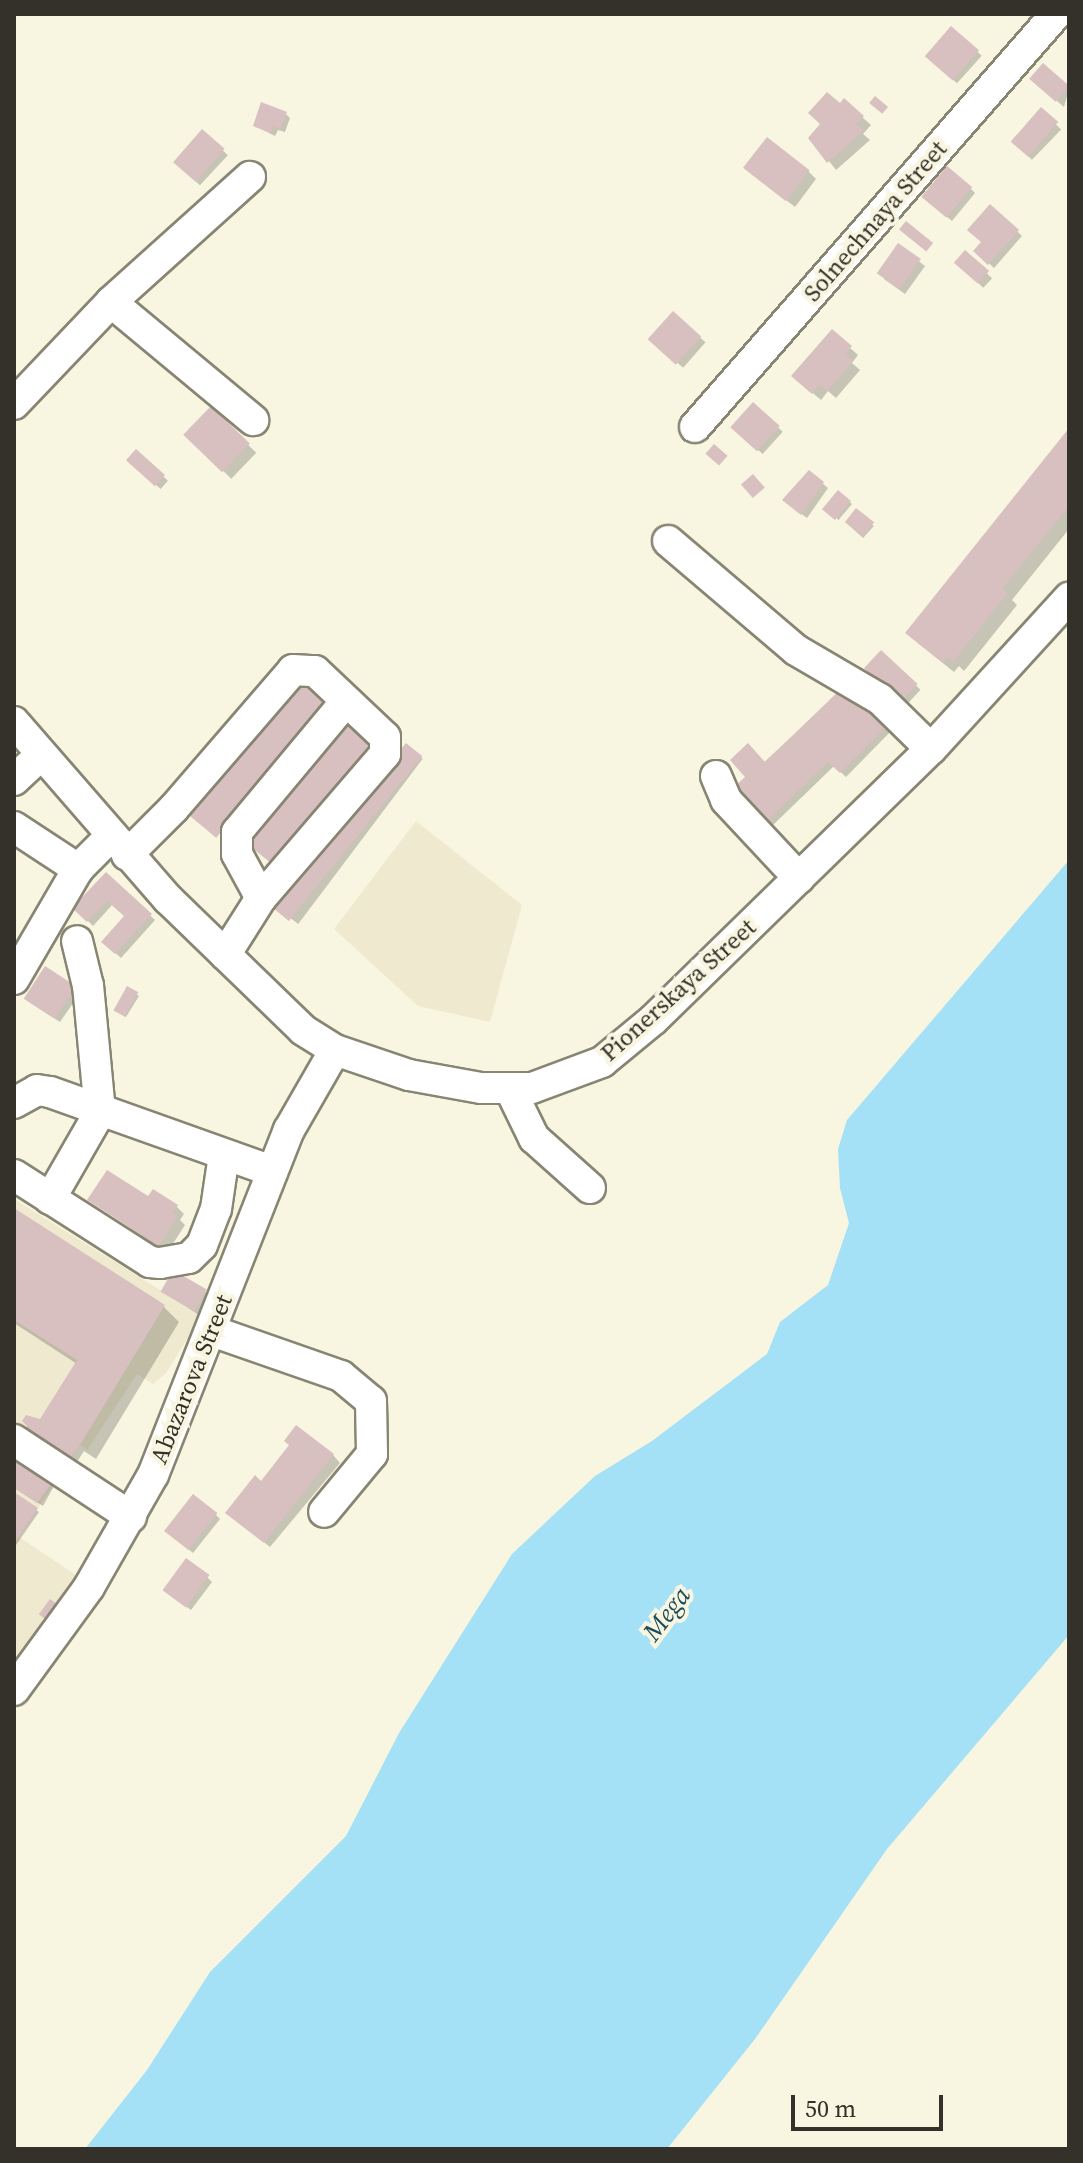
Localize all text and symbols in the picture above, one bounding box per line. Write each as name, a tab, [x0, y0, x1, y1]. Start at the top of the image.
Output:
street label: Solnechnaya Street	[797, 135, 953, 307]
street label: Pionerskaya Street	[595, 913, 761, 1067]
street label: Abazarova Street	[144, 1290, 238, 1468]
water label: Mega	[637, 1581, 697, 1647]
scale bar	[795, 2079, 947, 2129]
text: 50 m	[805, 2092, 856, 2125]

